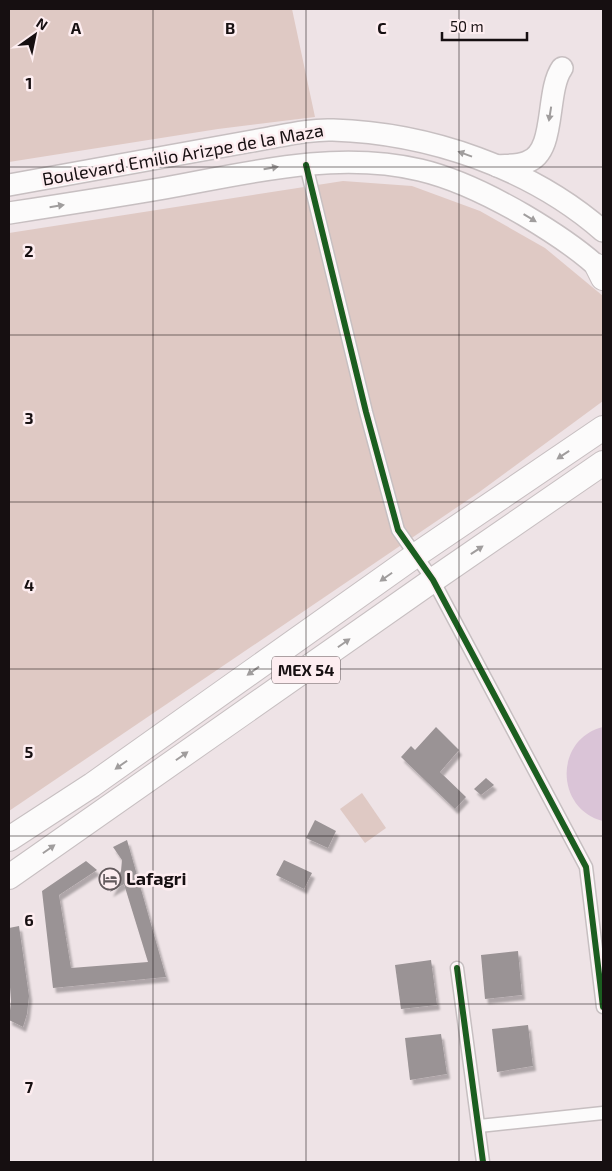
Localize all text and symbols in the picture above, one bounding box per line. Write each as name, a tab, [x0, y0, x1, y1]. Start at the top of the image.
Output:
north arrow	[10, 10, 60, 60]
scale bar	[442, 10, 527, 42]
text: N	[33, 14, 51, 34]
text: 50 m	[450, 17, 484, 35]
text: A	[71, 18, 82, 37]
text: B	[225, 18, 235, 37]
text: C	[377, 18, 387, 37]
text: 1	[26, 73, 32, 92]
one-way arrow	[545, 107, 553, 123]
street label: Boulevard Emilio Arizpe de la Maza	[40, 118, 325, 190]
one-way arrow	[457, 150, 472, 158]
one-way arrow	[263, 164, 279, 172]
one-way arrow	[49, 201, 65, 209]
one-way arrow	[523, 214, 536, 223]
text: 2	[24, 241, 34, 260]
text: 3	[24, 408, 34, 427]
one-way arrow	[556, 450, 570, 460]
one-way arrow	[470, 545, 484, 555]
one-way arrow	[379, 572, 392, 582]
text: 4	[24, 575, 34, 594]
one-way arrow	[337, 638, 351, 648]
road number: MEX 54	[272, 656, 340, 684]
one-way arrow	[246, 666, 260, 676]
text: 5	[25, 742, 34, 761]
one-way arrow	[175, 751, 189, 761]
one-way arrow	[114, 760, 128, 770]
one-way arrow	[42, 844, 56, 854]
hotel icon: Lafagri	[98, 867, 122, 891]
place label: Lafagri	[126, 867, 187, 889]
text: 6	[24, 910, 34, 929]
text: 7	[25, 1077, 34, 1096]

